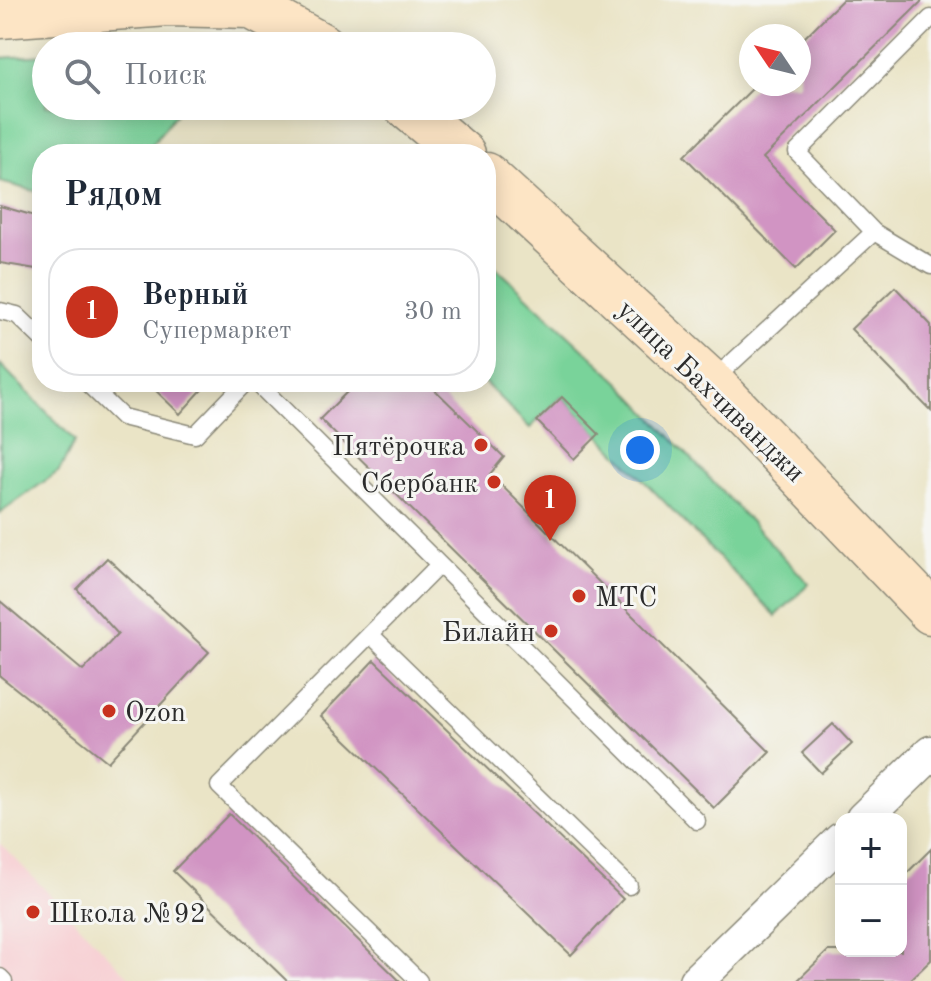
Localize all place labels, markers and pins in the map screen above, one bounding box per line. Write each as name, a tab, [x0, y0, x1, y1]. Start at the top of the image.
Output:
place label: Пятёрочка	[332, 434, 465, 462]
marker: Пятёрочка	[472, 436, 490, 454]
place label: Сбербанк	[361, 471, 478, 499]
marker: Сбербанк	[485, 473, 503, 491]
pin: 1	[524, 475, 576, 541]
place label: МТС	[595, 585, 657, 613]
marker: МТС	[570, 587, 588, 605]
place label: Билайн	[442, 620, 535, 648]
marker: Билайн	[542, 622, 560, 640]
place label: Ozon	[125, 700, 186, 728]
marker: Ozon	[100, 702, 118, 720]
place label: Школа №92	[49, 901, 206, 929]
marker: Школа №92	[24, 903, 42, 921]

